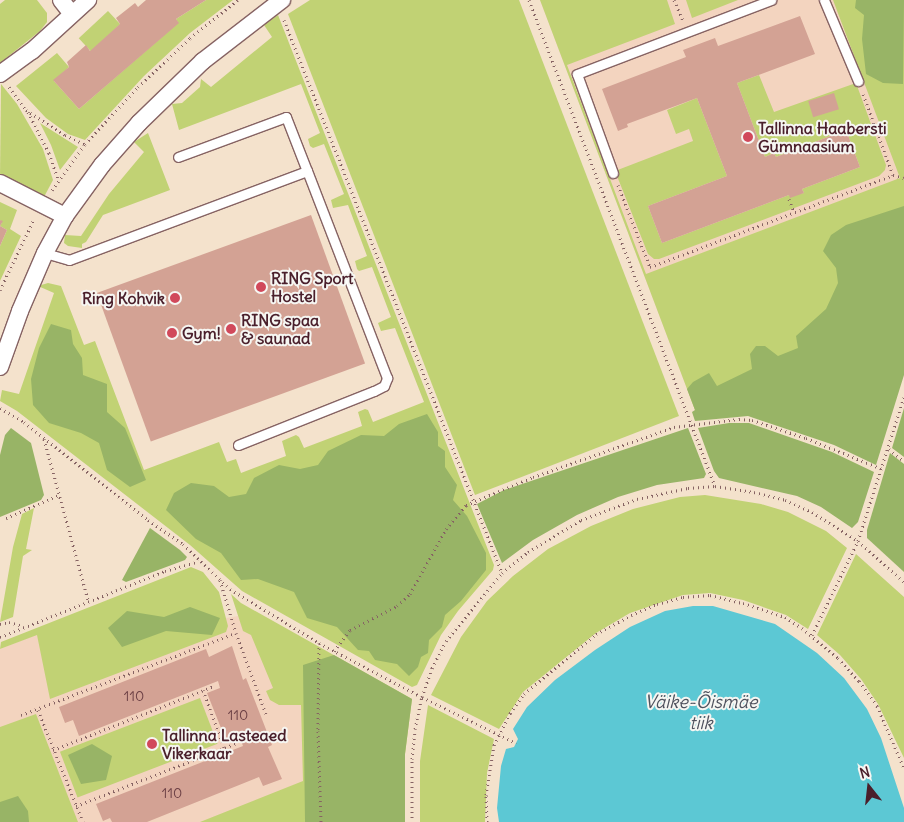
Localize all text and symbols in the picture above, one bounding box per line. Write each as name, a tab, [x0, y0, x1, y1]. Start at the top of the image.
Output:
place label: Tallinna Haabersti Gümnaasium	[758, 118, 887, 156]
marker: Tallinna Haabersti Gümnaasium	[742, 131, 754, 143]
place label: RING Sport Hostel	[271, 268, 353, 306]
marker: RING Sport Hostel	[255, 281, 267, 293]
place label: Ring Kohvik	[82, 288, 165, 308]
marker: Ring Kohvik	[169, 292, 181, 304]
place label: RING spaa & saunad	[241, 310, 319, 348]
place label: Gym!	[182, 323, 221, 343]
marker: RING spaa & saunad	[225, 323, 237, 335]
marker: Gym!	[166, 327, 178, 339]
house number: 110	[124, 688, 144, 704]
water label: Väike-Õismäe tiik	[644, 692, 758, 734]
house number: 110	[228, 707, 248, 723]
place label: Tallinna Lasteaed Vikerkaar	[162, 725, 287, 763]
marker: Tallinna Lasteaed Vikerkaar	[146, 738, 158, 750]
north arrow	[844, 762, 894, 812]
text: N	[858, 763, 872, 783]
house number: 110	[162, 785, 182, 801]

